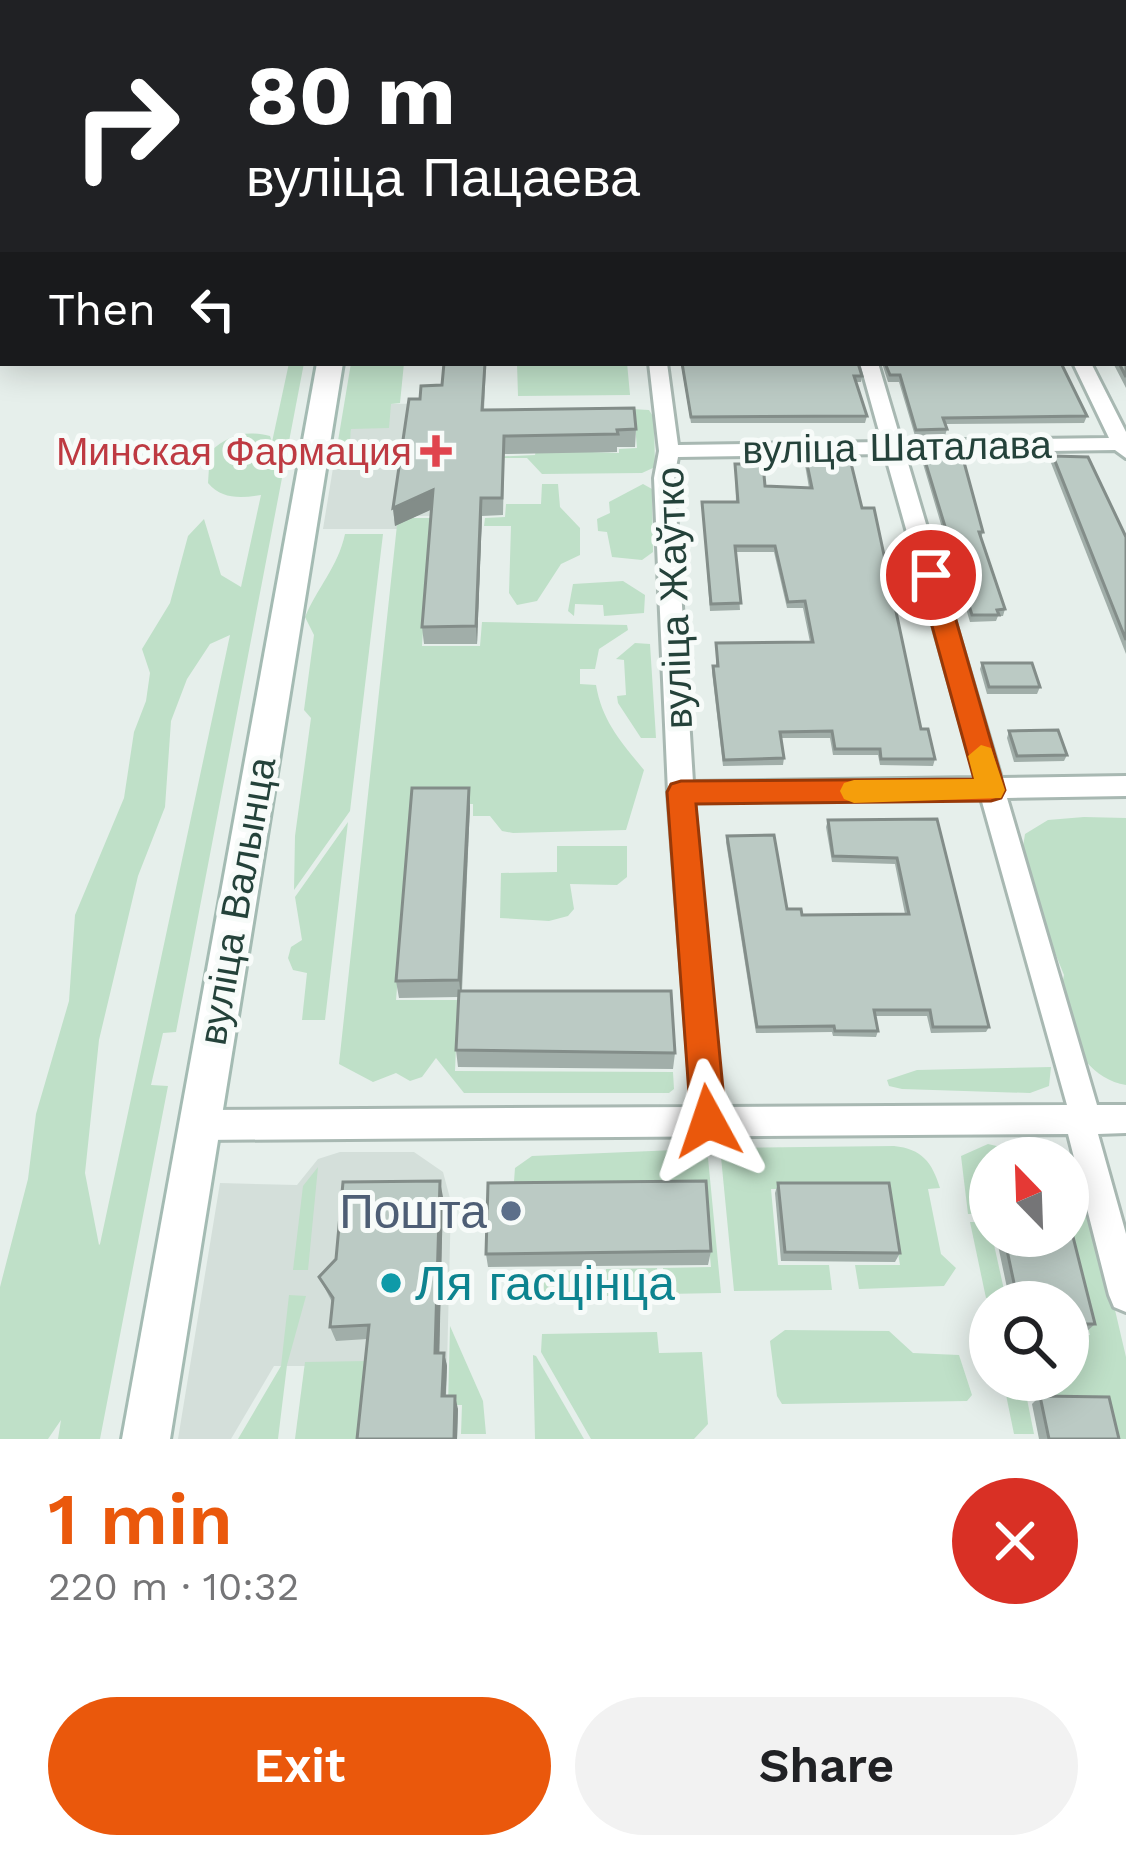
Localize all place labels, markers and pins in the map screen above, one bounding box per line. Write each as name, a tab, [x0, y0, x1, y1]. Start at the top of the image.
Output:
place label: Минская Фармация	[56, 429, 412, 474]
marker: Минская Фармация	[423, 438, 449, 464]
pin	[880, 524, 982, 626]
place label: Пошта	[339, 1183, 487, 1240]
marker: Пошта	[498, 1198, 524, 1224]
place label: Ля гасцінца	[415, 1255, 675, 1312]
marker: Ля гасцінца	[378, 1270, 404, 1296]

